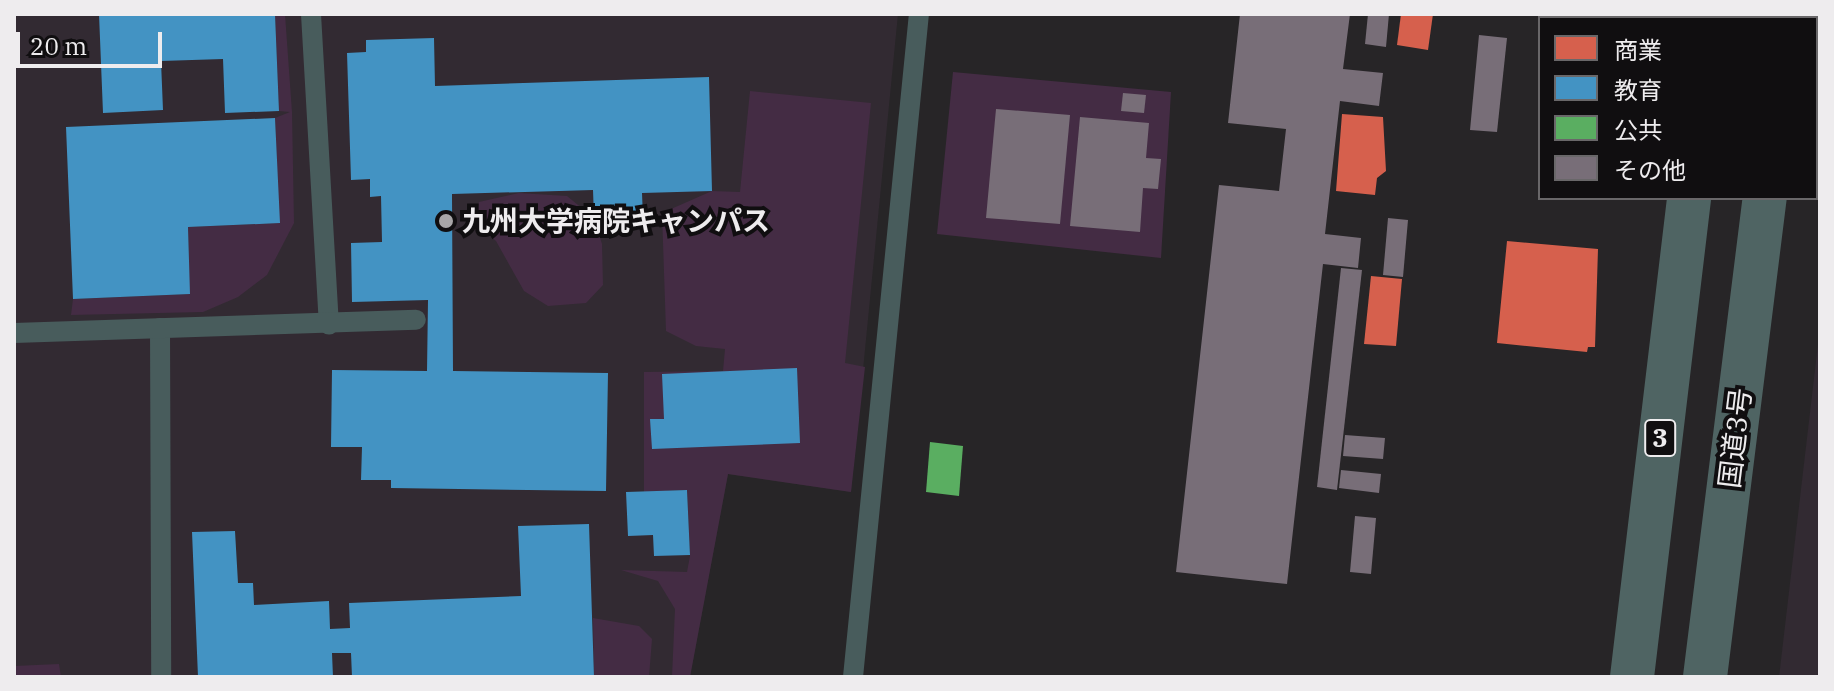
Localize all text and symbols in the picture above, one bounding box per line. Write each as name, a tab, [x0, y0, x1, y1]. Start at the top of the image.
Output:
scale bar	[20, 16, 166, 66]
legend	[1538, 16, 1818, 200]
text: 20 m	[30, 30, 87, 62]
text: 商業	[1614, 34, 1662, 66]
text: 教育	[1614, 74, 1662, 106]
text: 公共	[1614, 114, 1662, 146]
text: その他	[1614, 154, 1686, 186]
place label: 九州大学病院キャンパス	[462, 204, 770, 238]
marker: 九州大学病院キャンパス	[437, 212, 455, 230]
street label: 国道3号	[1712, 386, 1758, 490]
road number: 3	[1644, 416, 1676, 460]

